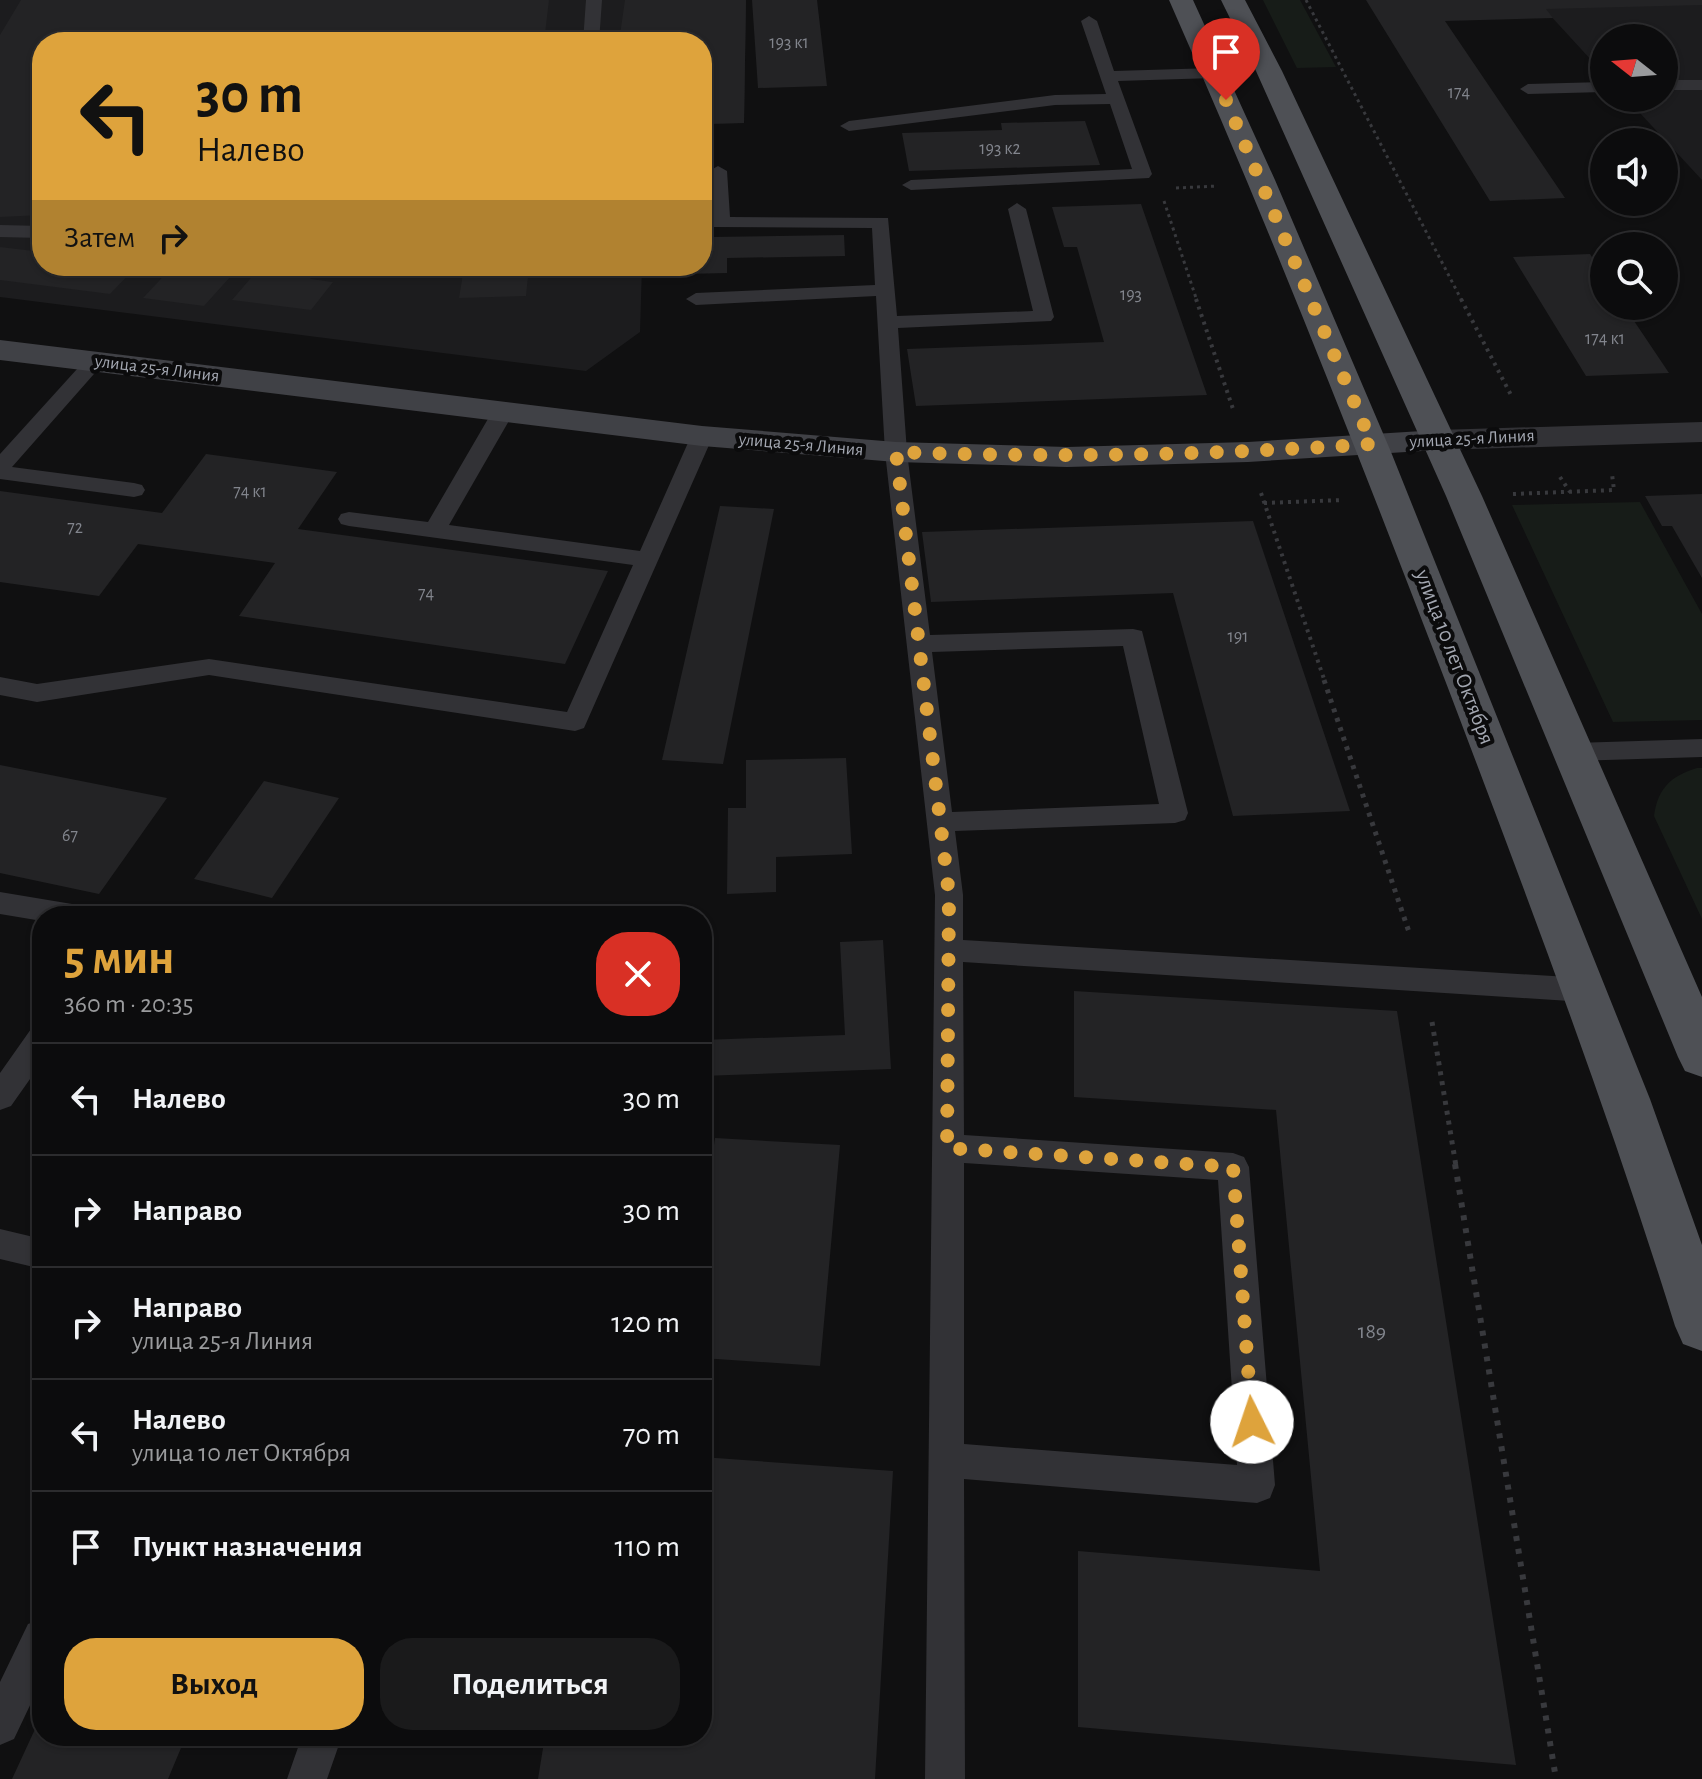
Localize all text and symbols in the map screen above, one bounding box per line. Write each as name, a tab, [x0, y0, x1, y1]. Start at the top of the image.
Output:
pin	[1192, 18, 1260, 100]
north arrow	[1590, 24, 1678, 112]
map controls	[1590, 24, 1678, 320]
icon: arrive	[1204, 30, 1248, 74]
house number: 193 к1	[769, 34, 809, 52]
icon: left	[64, 64, 168, 168]
text: 30 m	[196, 67, 303, 123]
house number: 174	[1448, 84, 1471, 102]
button: sound	[1590, 128, 1678, 216]
text: Налево	[196, 132, 305, 168]
house number: 193 к2	[979, 140, 1021, 158]
icon: right	[151, 216, 195, 260]
text: Затем	[64, 223, 135, 253]
button: search	[1590, 232, 1678, 320]
house number: 193	[1120, 286, 1142, 304]
house number: 174 к1	[1585, 330, 1625, 348]
street label: улица 25-я Линия	[93, 352, 220, 386]
street label: улица 25-я Линия	[1408, 427, 1535, 451]
street label: улица 25-я Линия	[737, 430, 864, 459]
house number: 74 к1	[233, 483, 267, 501]
house number: 72	[67, 519, 83, 537]
street label: улица 10 лет Октября	[1411, 566, 1498, 747]
house number: 74	[418, 585, 434, 603]
house number: 191	[1228, 628, 1248, 646]
house number: 67	[62, 827, 78, 845]
button: close	[596, 932, 680, 1016]
text: 5 мин	[64, 935, 175, 983]
text: 360 m · 20:35	[64, 991, 193, 1017]
icon: left	[64, 1077, 108, 1121]
text: Налево	[132, 1084, 226, 1114]
text: 30 m	[623, 1084, 680, 1114]
icon: right	[64, 1189, 108, 1233]
text: Направо	[132, 1196, 242, 1226]
text: 30 m	[623, 1196, 680, 1226]
text: Направо	[132, 1293, 242, 1323]
icon: right	[64, 1301, 108, 1345]
text: 120 m	[611, 1308, 680, 1338]
house number: 189	[1358, 1320, 1386, 1342]
text: улица 25-я Линия	[132, 1328, 313, 1354]
position arrow	[1210, 1380, 1294, 1464]
text: Налево	[132, 1405, 226, 1435]
icon: left	[64, 1413, 108, 1457]
text: 70 m	[623, 1420, 680, 1450]
text: улица 10 лет Октября	[132, 1440, 351, 1466]
icon: arrive	[64, 1525, 108, 1569]
text: Пункт назначения	[132, 1532, 363, 1562]
text: 110 m	[615, 1532, 680, 1562]
button: Выход	[64, 1638, 364, 1730]
button: Поделиться	[380, 1638, 680, 1730]

